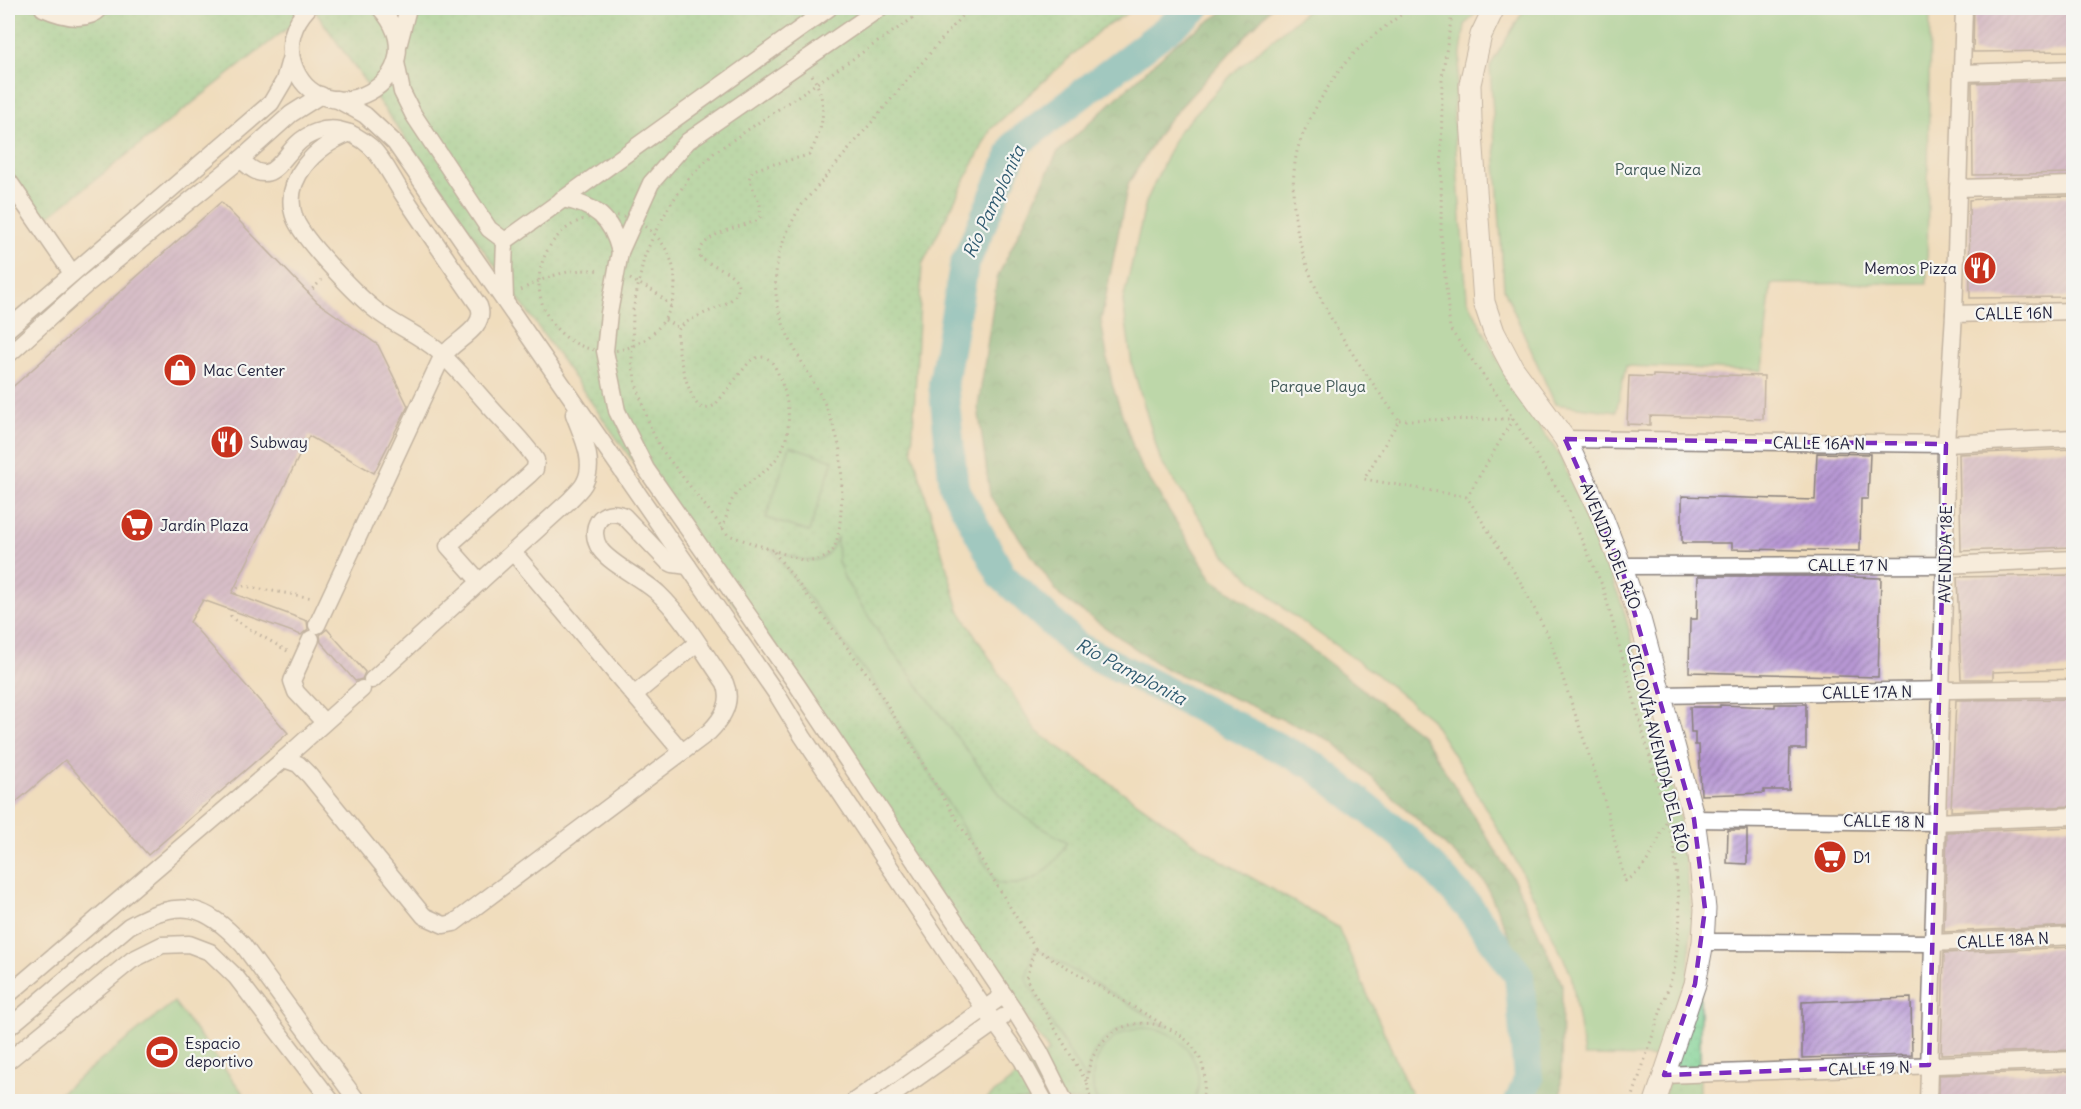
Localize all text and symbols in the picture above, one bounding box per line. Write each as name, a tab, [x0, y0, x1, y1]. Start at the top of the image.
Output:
water label: Río Pamplonita	[957, 140, 1030, 262]
park label: Parque Niza	[1615, 159, 1701, 179]
restaurant icon: Memos Pizza	[1962, 250, 1998, 286]
place label: Memos Pizza	[1864, 258, 1957, 278]
street label: CALLE 16N	[1975, 302, 2053, 324]
shop icon: Mac Center	[162, 352, 198, 388]
place label: Mac Center	[203, 360, 286, 380]
park label: Parque Playa	[1270, 376, 1366, 396]
restaurant icon: Subway	[209, 424, 245, 460]
place label: Subway	[250, 432, 308, 452]
street label: CALLE 16A N	[1773, 432, 1865, 454]
street label: AVENIDA DEL RÍO	[1576, 480, 1646, 612]
street label: AVENIDA 18E	[1934, 505, 1956, 603]
supermarket icon: Jardín Plaza	[119, 507, 155, 543]
place label: Jardín Plaza	[160, 515, 249, 535]
street label: CALLE 17 N	[1808, 555, 1888, 575]
water label: Río Pamplonita	[1072, 633, 1192, 711]
street label: CICLOVÍA AVENIDA DEL RÍO	[1622, 642, 1694, 854]
street label: CALLE 17A N	[1822, 681, 1912, 703]
street label: CALLE 18 N	[1843, 810, 1925, 832]
supermarket icon: D1	[1812, 839, 1848, 875]
place label: D1	[1853, 847, 1871, 867]
street label: CALLE 18A N	[1956, 928, 2050, 952]
place label: Espacio deportivo	[185, 1033, 253, 1071]
sports icon: Espacio deportivo	[144, 1034, 180, 1070]
street label: CALLE 19 N	[1828, 1057, 1910, 1079]

